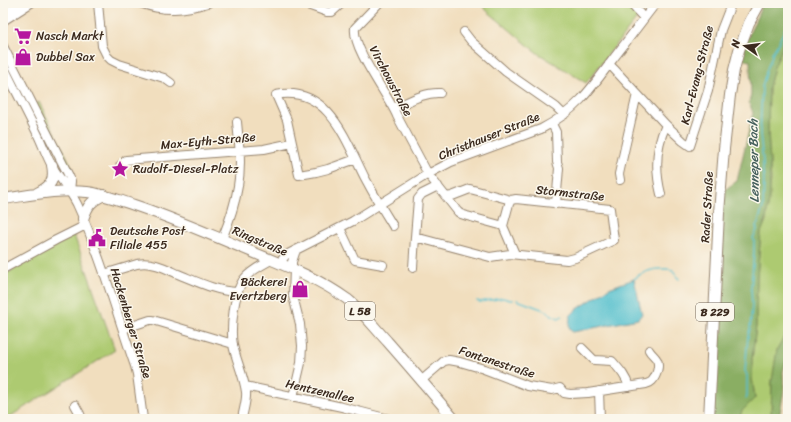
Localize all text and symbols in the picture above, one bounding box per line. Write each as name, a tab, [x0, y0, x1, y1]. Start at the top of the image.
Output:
street label: Karl-Evang-Straße	[674, 23, 720, 127]
place label: Nasch Markt	[36, 25, 105, 47]
supermarket icon: Nasch Markt	[13, 26, 33, 46]
north arrow	[725, 26, 765, 66]
text: N	[725, 37, 746, 51]
street label: Virchowstraße	[363, 41, 419, 121]
place label: Dubbel Sax	[36, 46, 96, 68]
shop icon: Dubbel Sax	[13, 47, 33, 67]
street label: Christhauser Straße	[435, 106, 543, 166]
water label: Lenneper Bach	[741, 118, 766, 203]
street label: Max-Eyth-Straße	[160, 126, 256, 156]
place label: Rudolf-Diesel-Platz	[133, 158, 239, 180]
place icon: Rudolf-Diesel-Platz	[110, 159, 130, 179]
street label: Rader Straße	[694, 171, 720, 243]
street label: Stormstraße	[535, 178, 606, 208]
street label: Ringstraße	[229, 219, 291, 263]
place label: Deutsche Post Filiale 455	[110, 220, 187, 256]
public building icon: Deutsche Post Filiale 455	[87, 228, 107, 248]
street label: Hackenberger Straße	[104, 265, 158, 381]
place label: Bäckerei Evertzberg	[230, 271, 288, 307]
shop icon: Bäckerei Evertzberg	[290, 279, 310, 299]
road number: L 58	[345, 302, 375, 320]
road number: B 229	[696, 303, 734, 321]
street label: Fontanestraße	[456, 339, 538, 385]
street label: Hentzenallee	[283, 372, 357, 410]

